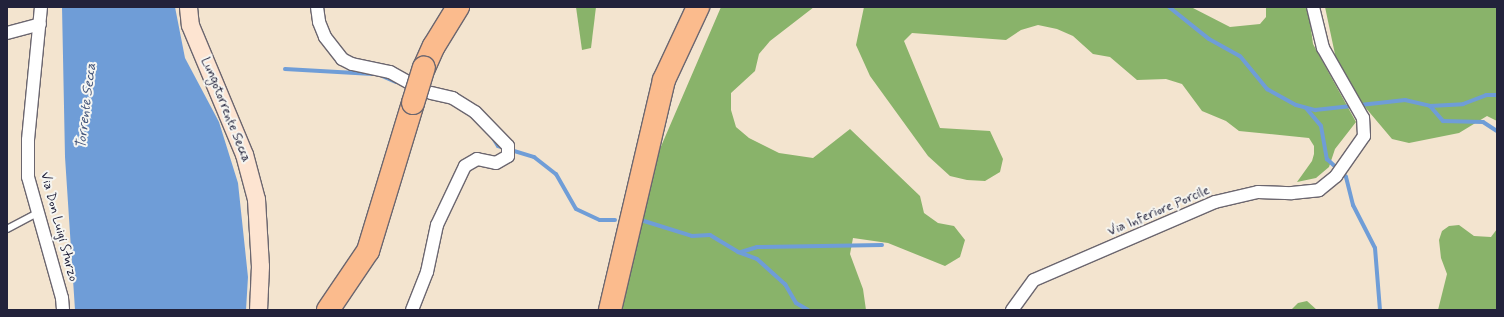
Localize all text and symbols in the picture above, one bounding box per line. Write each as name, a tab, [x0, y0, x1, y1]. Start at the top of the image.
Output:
street label: Lungotorrente Secca	[197, 55, 253, 165]
water label: Torrente Secca	[72, 62, 100, 150]
street label: Via Don Luigi Sturzo	[36, 170, 80, 284]
street label: Via Inferiore Porcile	[1105, 183, 1213, 241]

